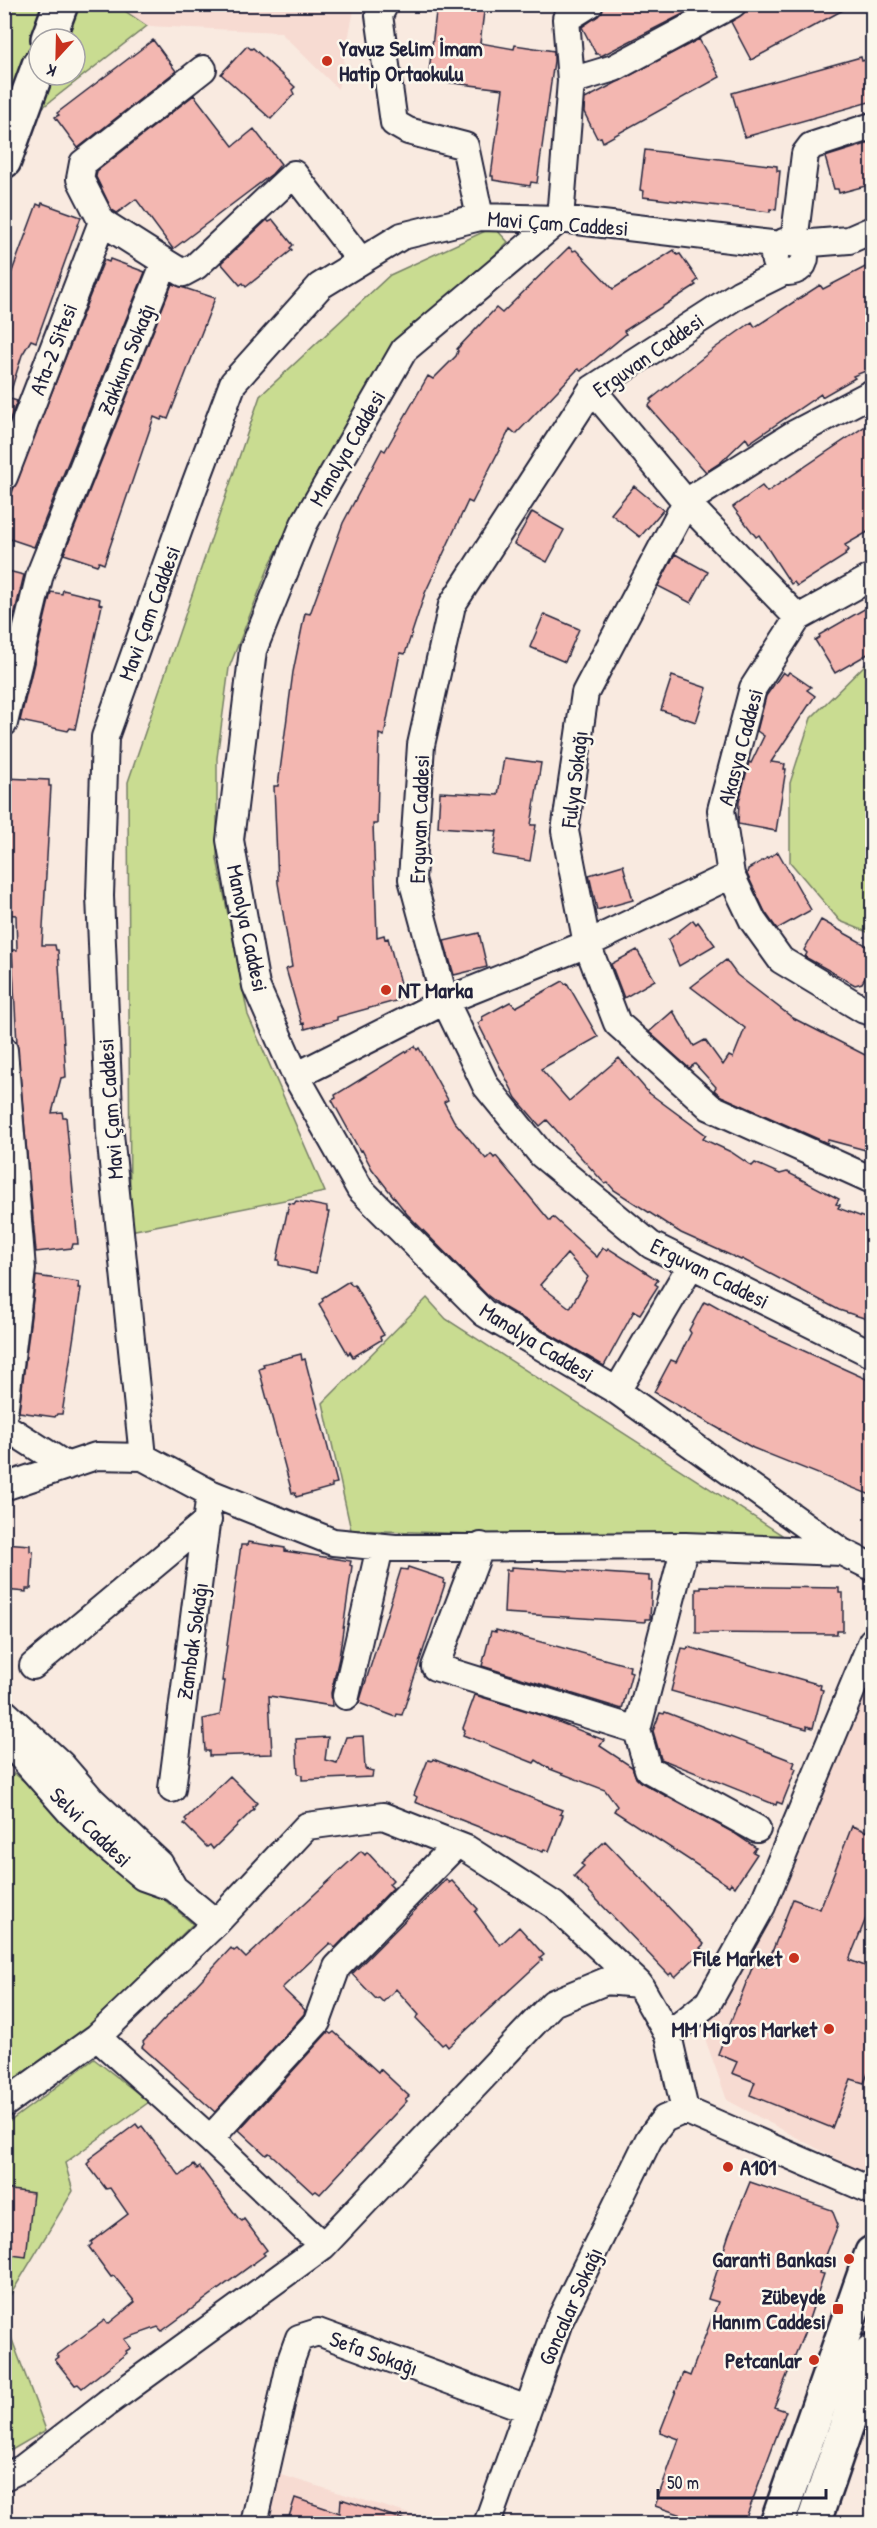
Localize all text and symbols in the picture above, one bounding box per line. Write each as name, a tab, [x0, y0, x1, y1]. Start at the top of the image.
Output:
north arrow	[27, 27, 87, 87]
place label: Yavuz Selim İmam Hatip Ortaokulu	[339, 33, 483, 89]
marker: Yavuz Selim İmam Hatip Ortaokulu	[320, 54, 334, 68]
text: K	[43, 59, 59, 83]
street label: Mavi Çam Caddesi	[487, 203, 629, 243]
street label: Ata-2 Sitesi	[22, 299, 84, 399]
street label: Zakkum Sokağı	[90, 299, 162, 419]
street label: Erguvan Caddesi	[586, 306, 710, 404]
street label: Manolya Caddesi	[302, 384, 392, 512]
street label: Mavi Çam Caddesi	[111, 542, 187, 684]
street label: Akasya Caddesi	[710, 685, 770, 809]
street label: Fulya Sokağı	[553, 729, 595, 830]
street label: Erguvan Caddesi	[402, 754, 436, 884]
street label: Manolya Caddesi	[220, 862, 276, 994]
place label: NT Marka	[398, 975, 473, 1005]
marker: NT Marka	[379, 983, 393, 997]
street label: Mavi Çam Caddesi	[90, 1038, 130, 1180]
street label: Erguvan Caddesi	[646, 1230, 774, 1316]
street label: Manolya Caddesi	[474, 1295, 600, 1389]
street label: Zambak Sokağı	[169, 1580, 215, 1702]
street label: Selvi Caddesi	[43, 1780, 139, 1874]
place label: File Market	[693, 1943, 783, 1973]
marker: File Market	[787, 1951, 801, 1965]
place label: MM Migros Market	[671, 2014, 818, 2045]
marker: MM Migros Market	[822, 2022, 836, 2036]
place label: A101	[740, 2152, 777, 2182]
marker: A101	[721, 2160, 735, 2174]
street label: Goncalar Sokağı	[531, 2242, 609, 2370]
place label: Garanti Bankası	[712, 2244, 837, 2274]
marker: Garanti Bankası	[842, 2252, 856, 2266]
place label: Zübeyde Hanım Caddesi	[712, 2281, 826, 2336]
marker: Zübeyde Hanım Caddesi	[831, 2302, 845, 2316]
street label: Sefa Sokağı	[326, 2323, 422, 2383]
place label: Petcanlar	[725, 2345, 803, 2375]
marker: Petcanlar	[807, 2353, 821, 2367]
scale bar	[658, 2462, 826, 2500]
text: 50 m	[667, 2470, 699, 2495]

